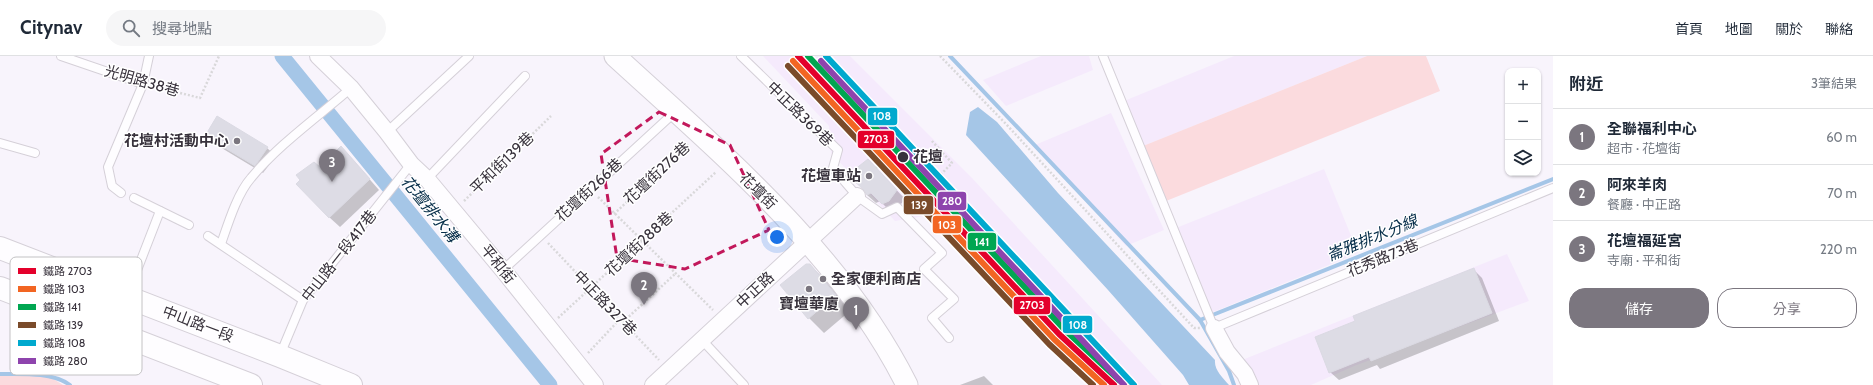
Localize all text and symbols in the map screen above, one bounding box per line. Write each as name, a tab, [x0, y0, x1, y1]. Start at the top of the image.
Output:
search box	[106, 10, 386, 46]
text: Citynav	[20, 16, 82, 39]
icon: search	[120, 17, 142, 39]
text: 搜尋地點	[152, 20, 212, 38]
text: 首頁	[1675, 20, 1703, 38]
text: 地圖	[1725, 20, 1753, 38]
text: 關於	[1775, 20, 1803, 38]
text: 聯絡	[1825, 20, 1853, 38]
street label: 光明路38巷	[102, 62, 182, 100]
map controls	[1505, 68, 1541, 176]
button: +	[1505, 68, 1541, 104]
text: 附近	[1569, 74, 1603, 94]
text: 3筆結果	[1811, 75, 1857, 91]
street label: 中正路369巷	[763, 78, 837, 150]
button: −	[1505, 104, 1541, 140]
line badge: 108	[867, 107, 898, 126]
text: 108	[873, 109, 892, 123]
text: 全聯福利中心	[1607, 120, 1697, 138]
street label: 平和街139巷	[466, 128, 538, 198]
text: 1	[1580, 129, 1584, 145]
text: 60 m	[1826, 129, 1857, 145]
line badge: 2703	[857, 130, 895, 149]
place label: 花壇村活動中心	[124, 132, 229, 150]
text: 2703	[863, 132, 889, 146]
marker: 花壇村活動中心	[232, 136, 242, 146]
street label: 花壇街276巷	[620, 138, 694, 208]
button: layers	[1505, 140, 1541, 176]
text: 超市 · 花壇街	[1607, 140, 1681, 156]
place label: 花壇	[913, 148, 943, 166]
pin: 3	[319, 149, 345, 182]
marker: 花壇	[896, 150, 910, 164]
street label: 花壇街266巷	[552, 154, 626, 226]
place label: 花壇車站	[801, 167, 861, 185]
street label: 花壇街	[736, 169, 780, 213]
marker: 花壇車站	[864, 171, 874, 181]
water label: 花壇排水溝	[397, 172, 464, 248]
text: 阿來羊肉	[1607, 176, 1667, 194]
text: 2	[1579, 185, 1585, 201]
text: 70 m	[1827, 185, 1857, 201]
line badge: 280	[937, 191, 967, 211]
text: 280	[942, 194, 962, 208]
line badge: 139	[903, 195, 934, 215]
text: 餐廳 · 中正路	[1607, 196, 1681, 212]
text: 139	[911, 198, 927, 212]
street label: 中山路一段417巷	[298, 207, 380, 305]
street label: 花壇街288巷	[601, 208, 677, 280]
water label: 崙雅排水分線	[1324, 210, 1422, 265]
line badge: 103	[932, 215, 962, 234]
text: 103	[938, 218, 956, 232]
your location	[767, 227, 787, 247]
line badge: 141	[967, 232, 997, 251]
text: 花壇福延宮	[1607, 232, 1682, 250]
text: 141	[975, 235, 989, 249]
street label: 花秀路73巷	[1345, 235, 1421, 281]
street label: 平和街	[477, 241, 519, 287]
text: 3	[1578, 241, 1586, 257]
text: 220 m	[1820, 241, 1857, 257]
text: 寺廟 · 平和街	[1607, 252, 1681, 268]
legend	[10, 257, 142, 375]
text: 鐵路 2703	[43, 264, 92, 278]
street label: 中正路327巷	[570, 267, 640, 339]
street label: 中正路	[732, 268, 778, 312]
place label: 全家便利商店	[831, 270, 921, 288]
pin: 2	[631, 272, 657, 305]
marker: 全家便利商店	[818, 274, 828, 284]
text: 鐵路 103	[43, 282, 85, 296]
marker: 寶壇華廈	[804, 284, 814, 294]
button: 儲存	[1569, 288, 1709, 328]
button: 分享	[1717, 288, 1857, 328]
place label: 寶壇華廈	[779, 295, 839, 313]
line badge: 2703	[1013, 296, 1051, 315]
pin: 1	[843, 297, 869, 330]
text: 2703	[1019, 298, 1045, 312]
text: 鐵路 141	[43, 300, 81, 314]
street label: 中山路一段	[160, 302, 236, 346]
line badge: 108	[1062, 315, 1093, 334]
text: 鐵路 139	[43, 318, 83, 332]
text: 108	[1069, 318, 1088, 332]
text: 鐵路 108	[43, 336, 85, 350]
text: 鐵路 280	[43, 354, 88, 368]

